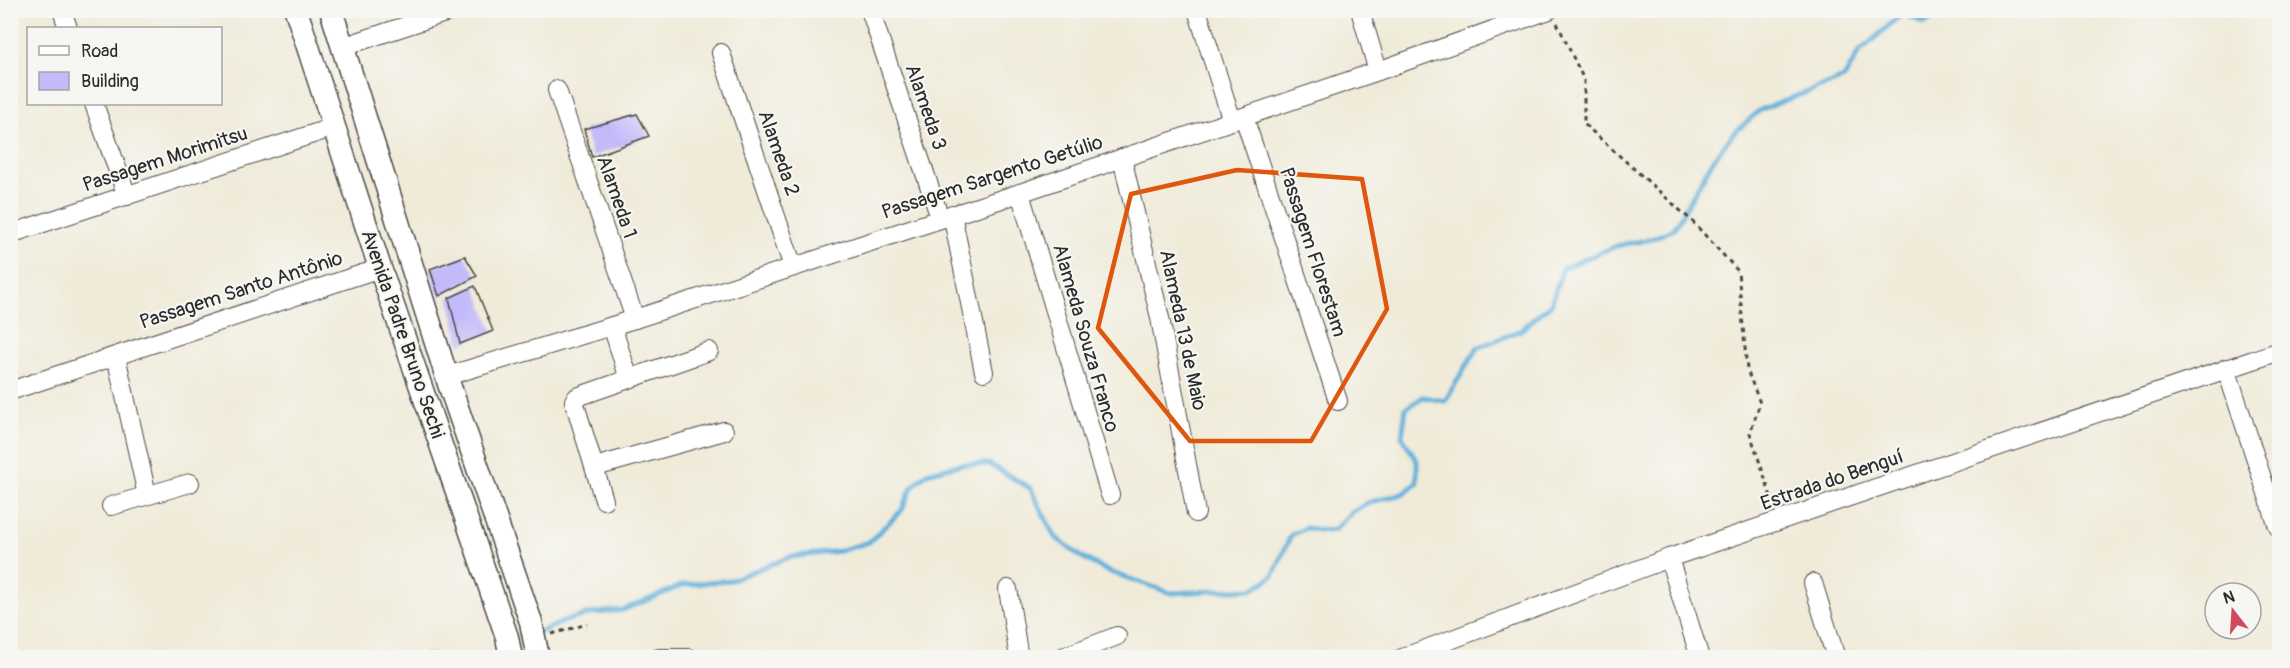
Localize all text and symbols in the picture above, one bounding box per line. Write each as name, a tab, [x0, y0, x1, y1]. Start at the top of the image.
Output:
legend	[27, 27, 222, 105]
text: Road	[81, 40, 118, 63]
street label: Alameda 3	[900, 61, 952, 153]
text: Building	[81, 70, 139, 93]
street label: Alameda 2	[753, 107, 805, 199]
street label: Passagem Morimitsu	[79, 121, 251, 197]
street label: Passagem Sargento Getúlio	[878, 129, 1106, 225]
street label: Alameda 1	[591, 152, 643, 242]
street label: Passagem Florestam	[1274, 164, 1352, 340]
street label: Avenida Padre Bruno Sechi	[356, 226, 450, 442]
street label: Alameda Souza Franco	[1047, 241, 1125, 435]
street label: Passagem Santo Antônio	[136, 245, 346, 335]
street label: Alameda 13 de Maio	[1154, 247, 1212, 413]
street label: Estrada do Benguí	[1757, 444, 1907, 516]
north arrow	[2203, 581, 2263, 641]
text: N	[2221, 586, 2237, 609]

